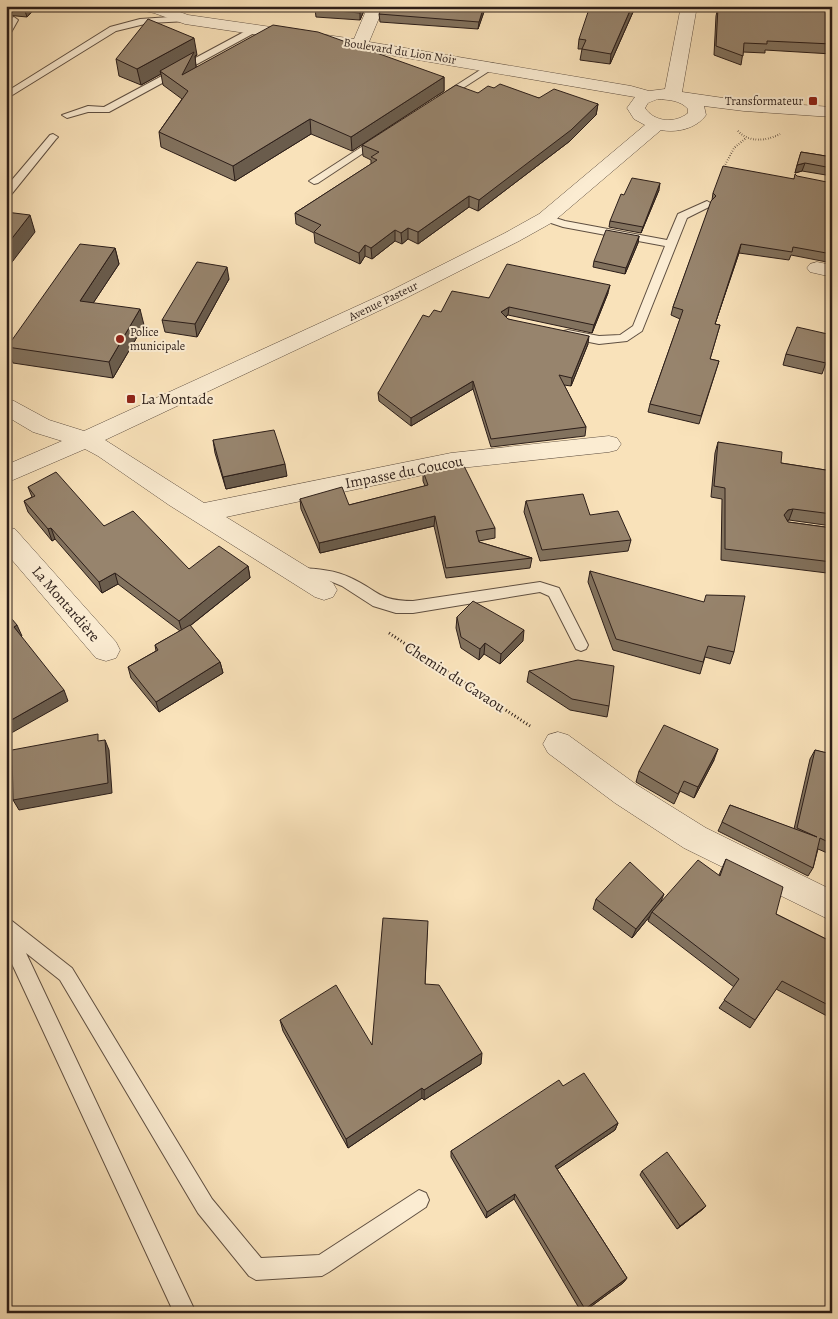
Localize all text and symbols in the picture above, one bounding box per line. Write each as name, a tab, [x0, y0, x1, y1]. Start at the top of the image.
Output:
street label: Boulevard du Lion Noir	[342, 34, 458, 68]
place label: Transformateur	[725, 93, 803, 109]
marker: Transformateur	[807, 95, 819, 107]
street label: Avenue Pasteur	[345, 277, 421, 325]
place label: Police municipale	[130, 324, 185, 354]
marker: Police municipale	[114, 333, 126, 345]
place label: La Montade	[141, 389, 214, 409]
marker: La Montade	[125, 393, 137, 405]
street label: Impasse du Coucou	[343, 451, 466, 493]
street label: La Montardière	[27, 562, 105, 646]
street label: Chemin du Cavaou	[401, 637, 510, 718]

